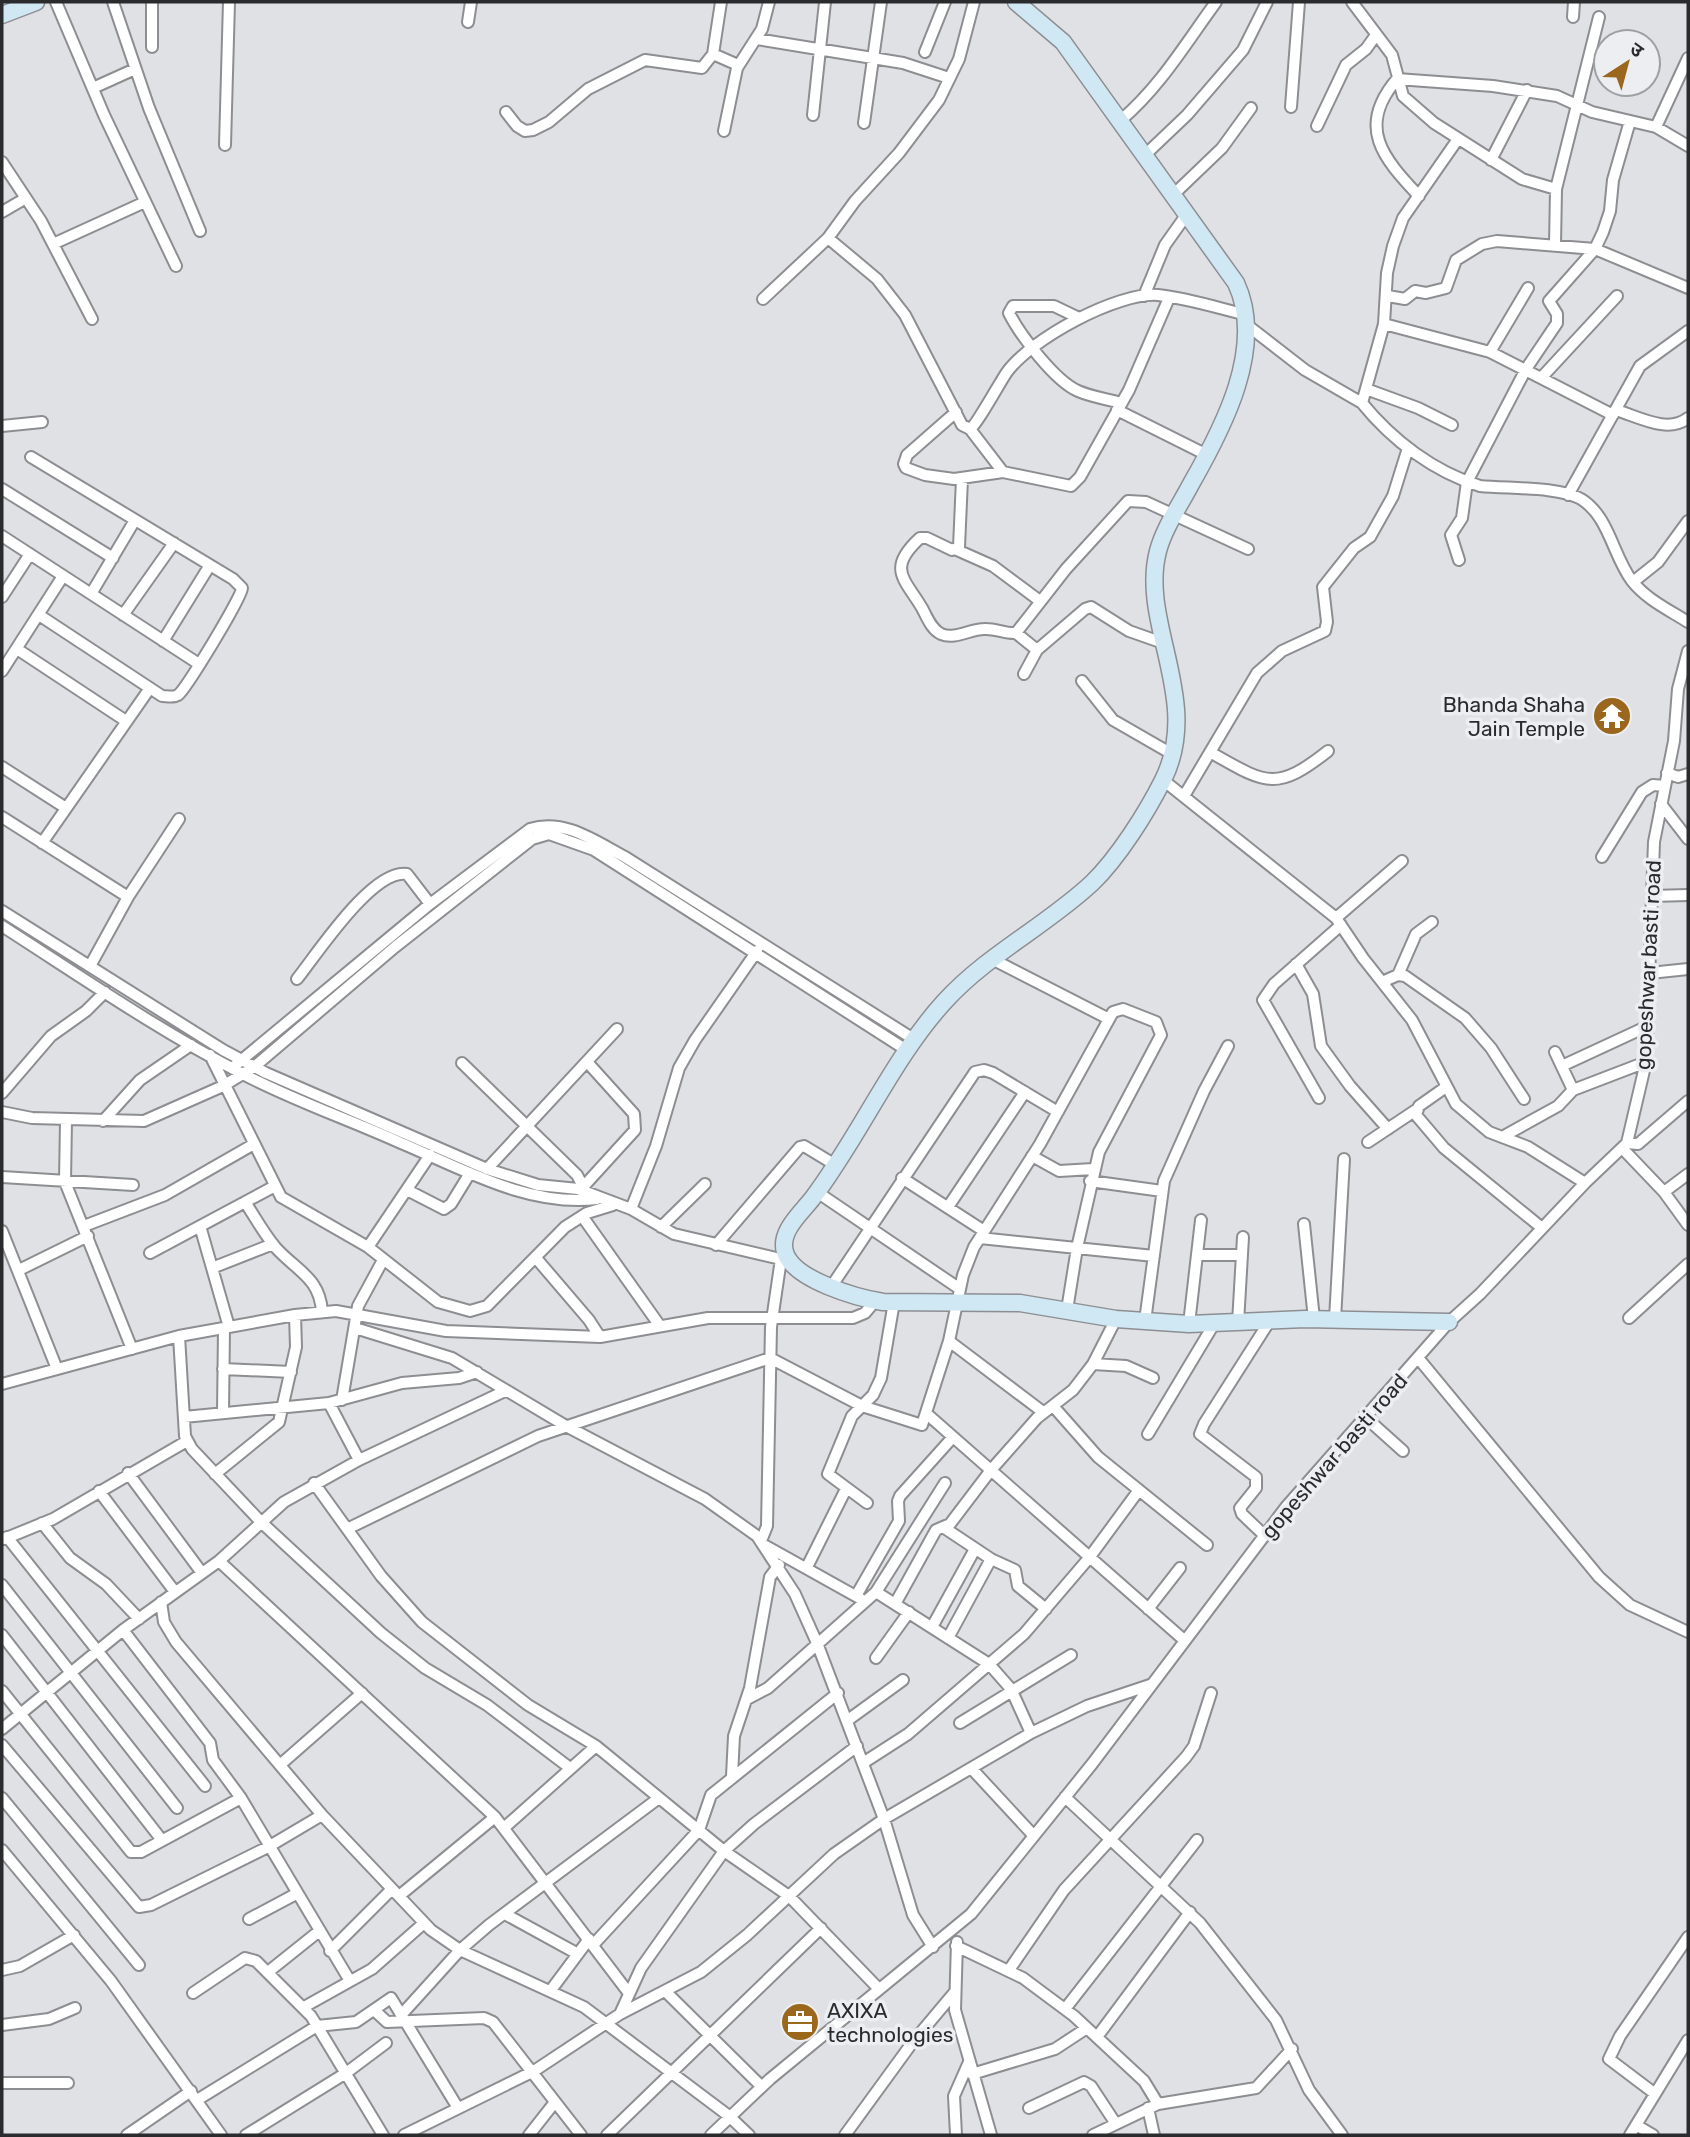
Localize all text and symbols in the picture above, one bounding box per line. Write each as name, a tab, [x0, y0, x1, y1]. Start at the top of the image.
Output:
north arrow	[1592, 28, 1662, 98]
text: उ	[1625, 37, 1649, 63]
place label: Bhanda Shaha Jain Temple	[1443, 692, 1585, 741]
temple icon: Bhanda Shaha Jain Temple	[1591, 695, 1633, 737]
street label: gopeshwar basti road	[1630, 859, 1666, 1071]
street label: gopeshwar basti road	[1256, 1369, 1412, 1543]
place label: AXIXA technologies	[827, 1998, 953, 2047]
office icon: AXIXA technologies	[779, 2001, 821, 2043]

